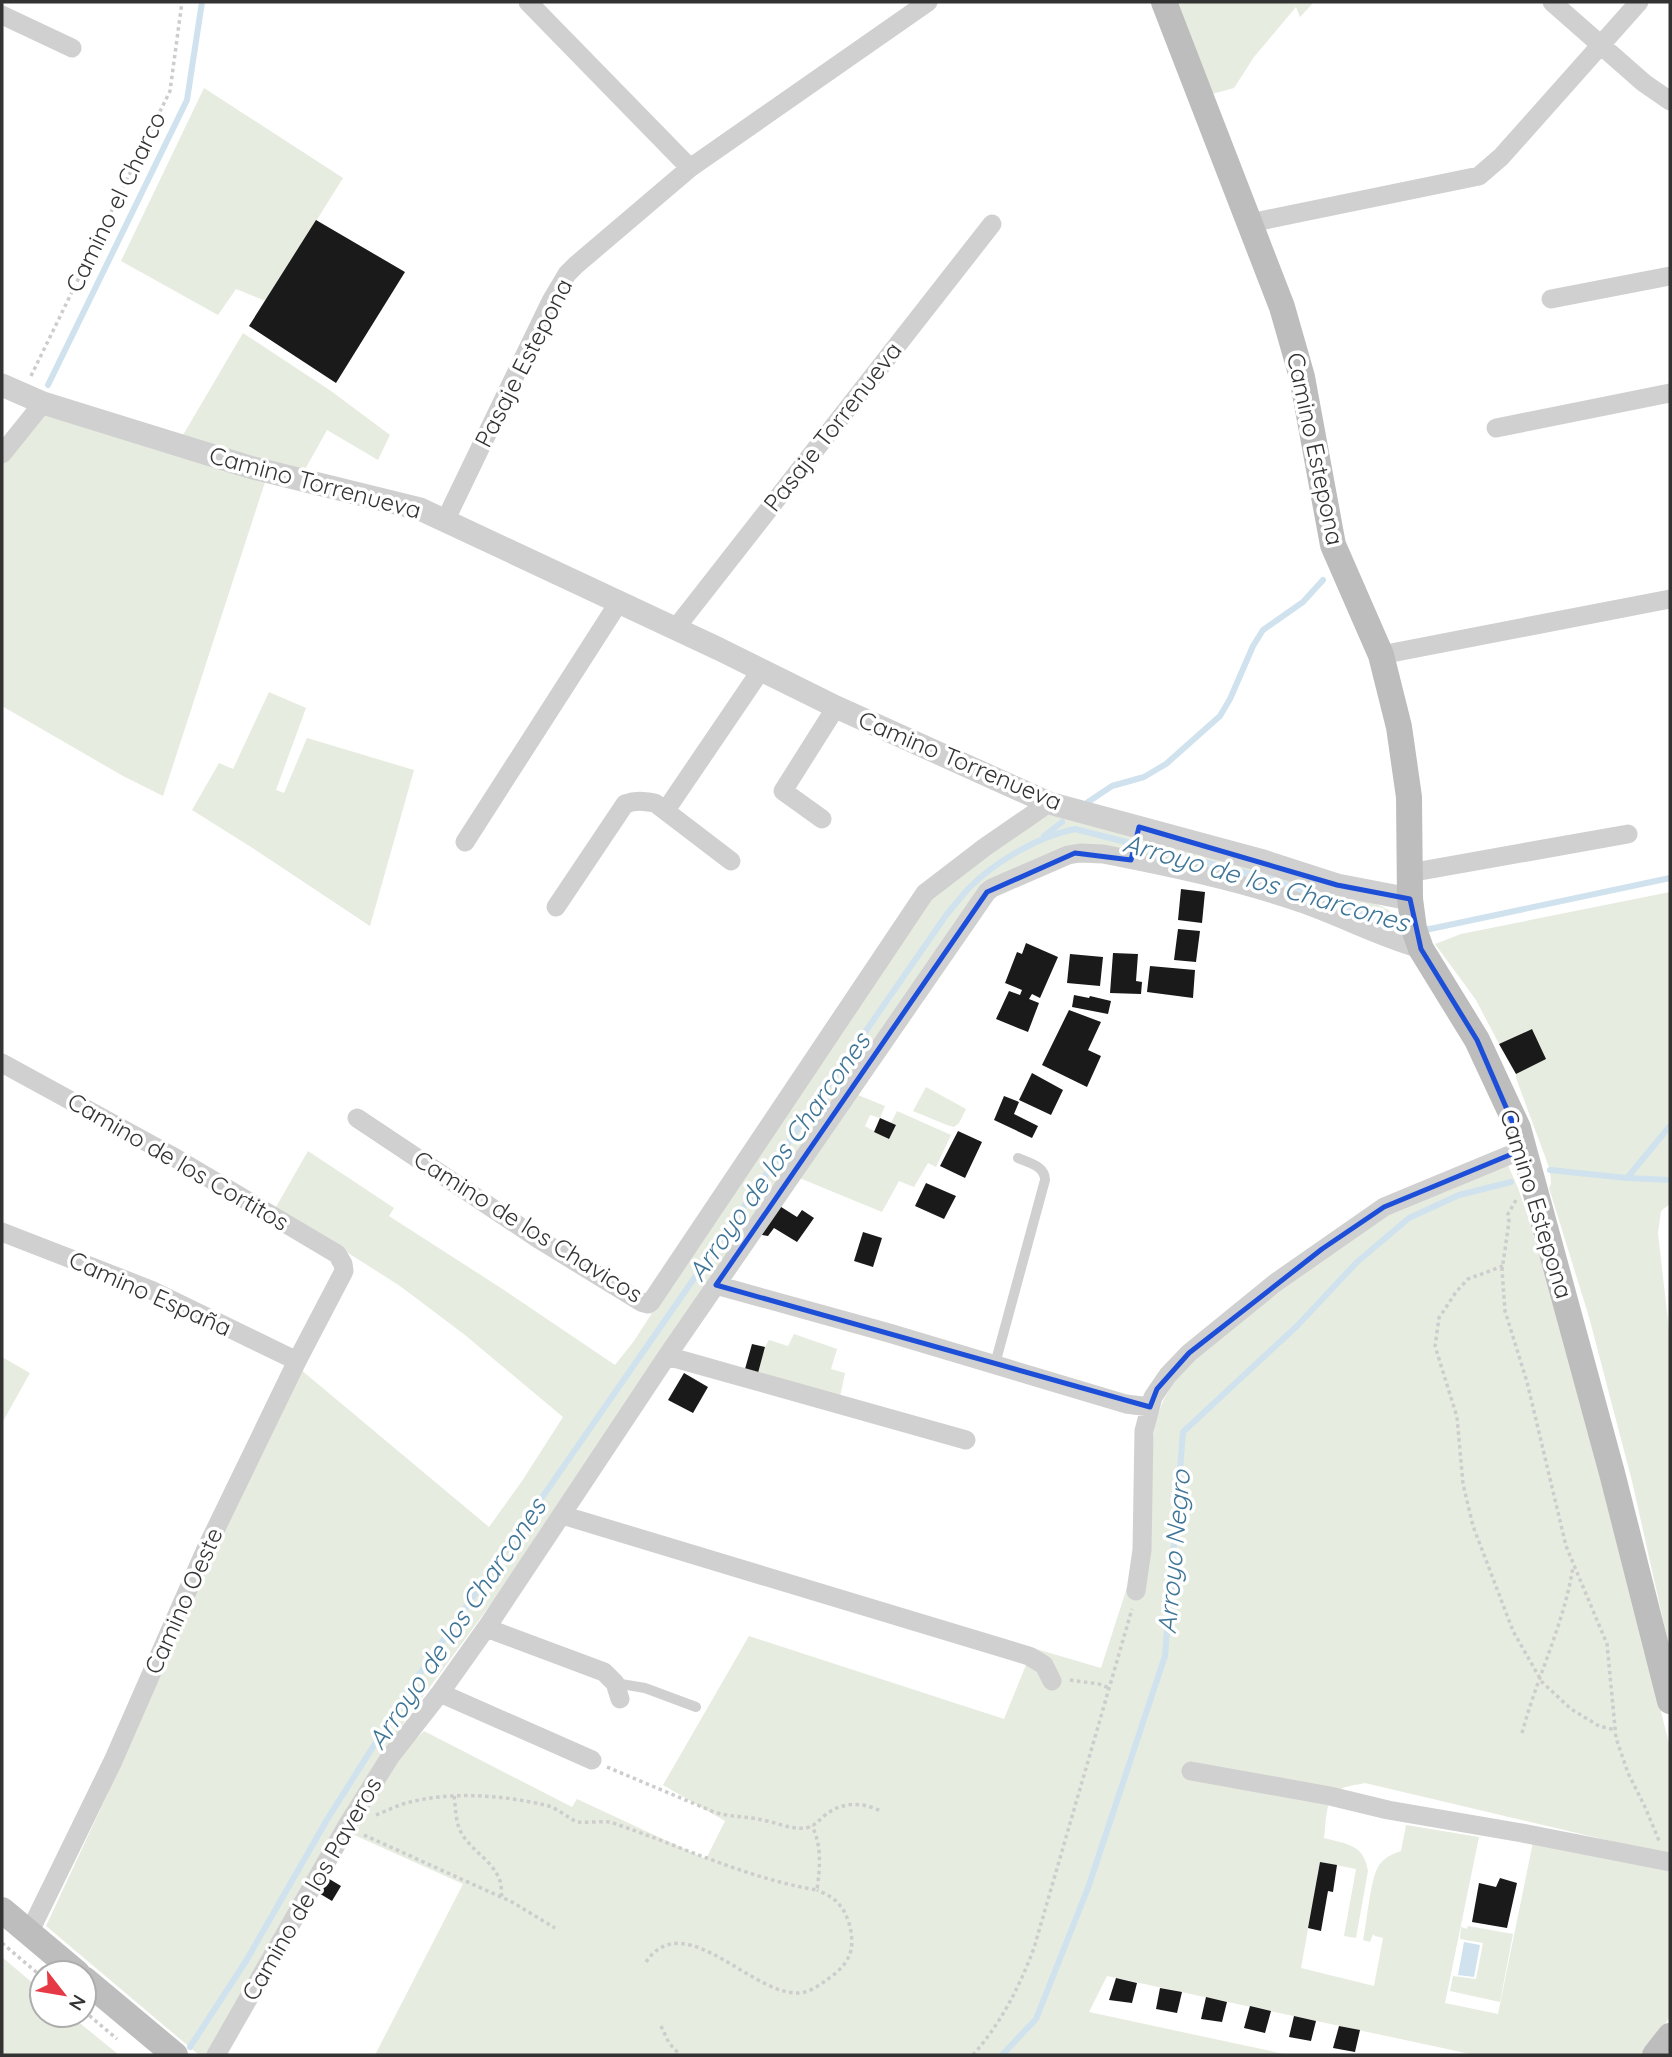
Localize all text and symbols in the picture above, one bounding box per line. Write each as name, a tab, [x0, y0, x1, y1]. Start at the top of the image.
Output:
street label: Camino el Charco	[58, 106, 172, 297]
street label: Pasaje Estepona	[468, 273, 579, 452]
street label: Pasaje Torrenueva	[757, 336, 908, 517]
street label: Camino Estepona	[1281, 350, 1351, 548]
street label: Camino Torrenueva	[206, 439, 424, 525]
street label: Camino Torrenueva	[854, 704, 1067, 816]
water label: Arroyo de los Charcones	[1119, 826, 1415, 940]
water label: Arroyo de los Charcones	[680, 1025, 878, 1287]
street label: Camino de los Cortitos	[62, 1085, 295, 1237]
street label: Camino Estepona	[1494, 1106, 1580, 1302]
street label: Camino de los Chavicos	[409, 1143, 648, 1309]
street label: Camino España	[65, 1244, 236, 1342]
water label: Arroyo Negro	[1150, 1467, 1197, 1635]
water label: Arroyo de los Charcones	[360, 1490, 554, 1756]
street label: Camino Oeste	[137, 1523, 229, 1678]
street label: Camino de los Paveros	[235, 1771, 387, 2006]
north arrow	[28, 1959, 98, 2029]
text: N	[64, 1991, 91, 2015]

